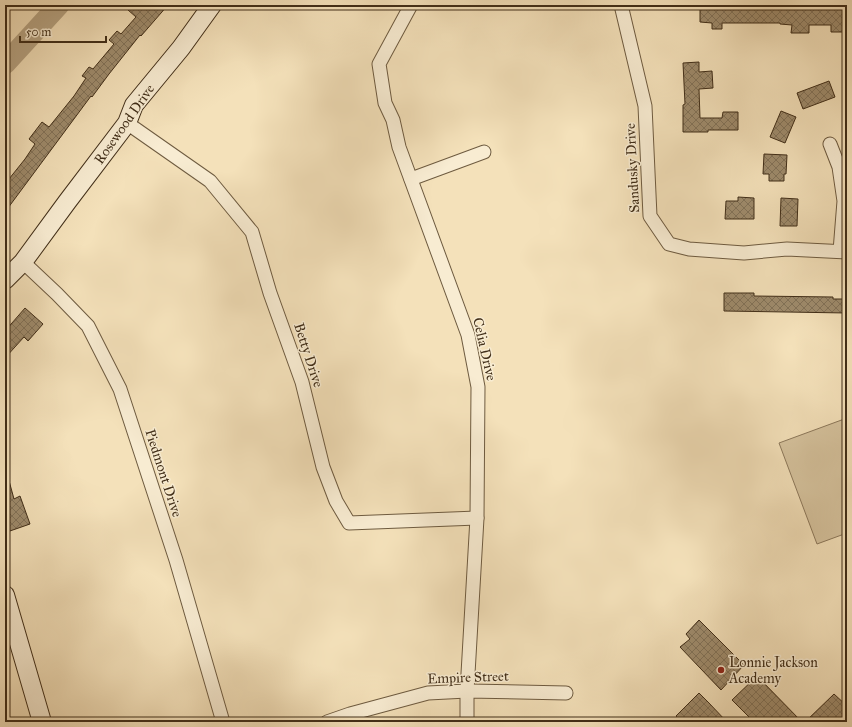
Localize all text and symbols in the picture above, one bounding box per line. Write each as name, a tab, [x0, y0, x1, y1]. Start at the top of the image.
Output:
scale bar	[20, 18, 106, 44]
text: 50 m	[26, 25, 51, 39]
street label: Rosewood Drive	[91, 81, 158, 168]
street label: Sandusky Drive	[622, 123, 643, 213]
street label: Celia Drive	[469, 316, 500, 383]
street label: Betty Drive	[290, 321, 327, 390]
street label: Piedmont Drive	[141, 427, 186, 519]
place label: Lonnie Jackson Academy	[728, 654, 818, 687]
marker: Lonnie Jackson Academy	[716, 665, 726, 675]
street label: Empire Street	[427, 668, 509, 687]

